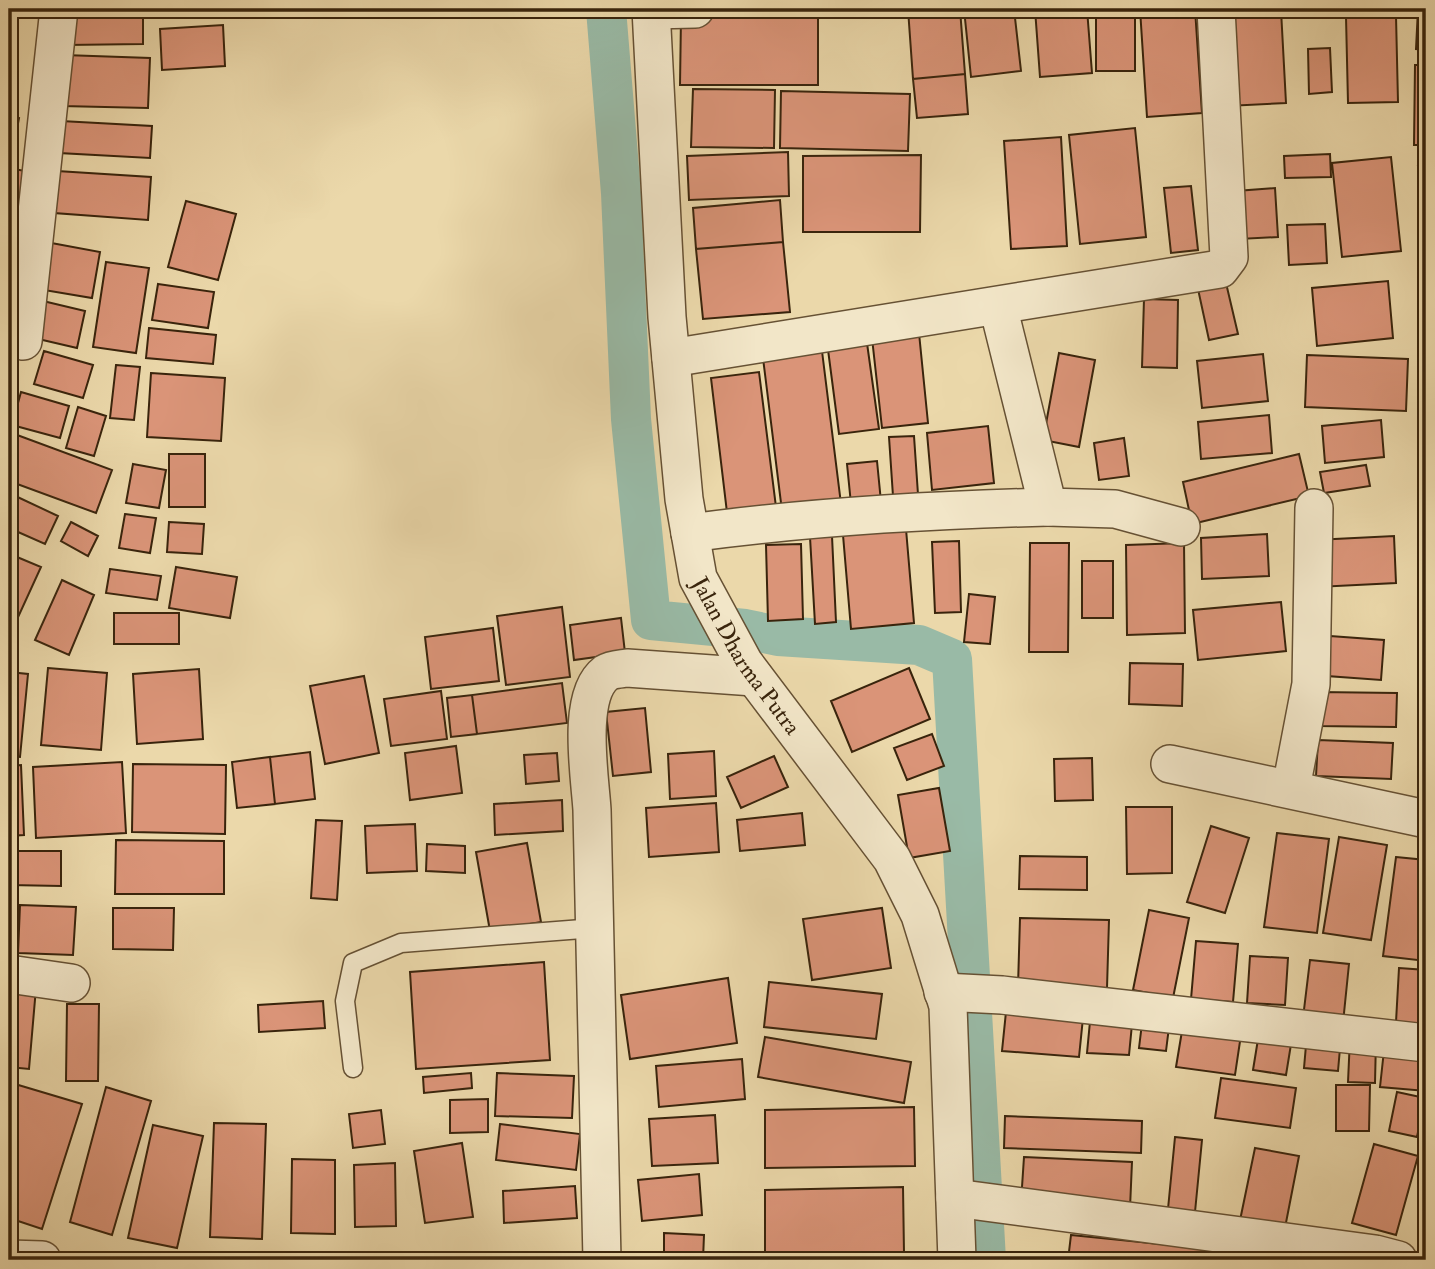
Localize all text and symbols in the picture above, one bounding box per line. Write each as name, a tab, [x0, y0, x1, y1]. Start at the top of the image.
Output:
street label: Jalan Dharma Putra	[685, 571, 808, 741]

